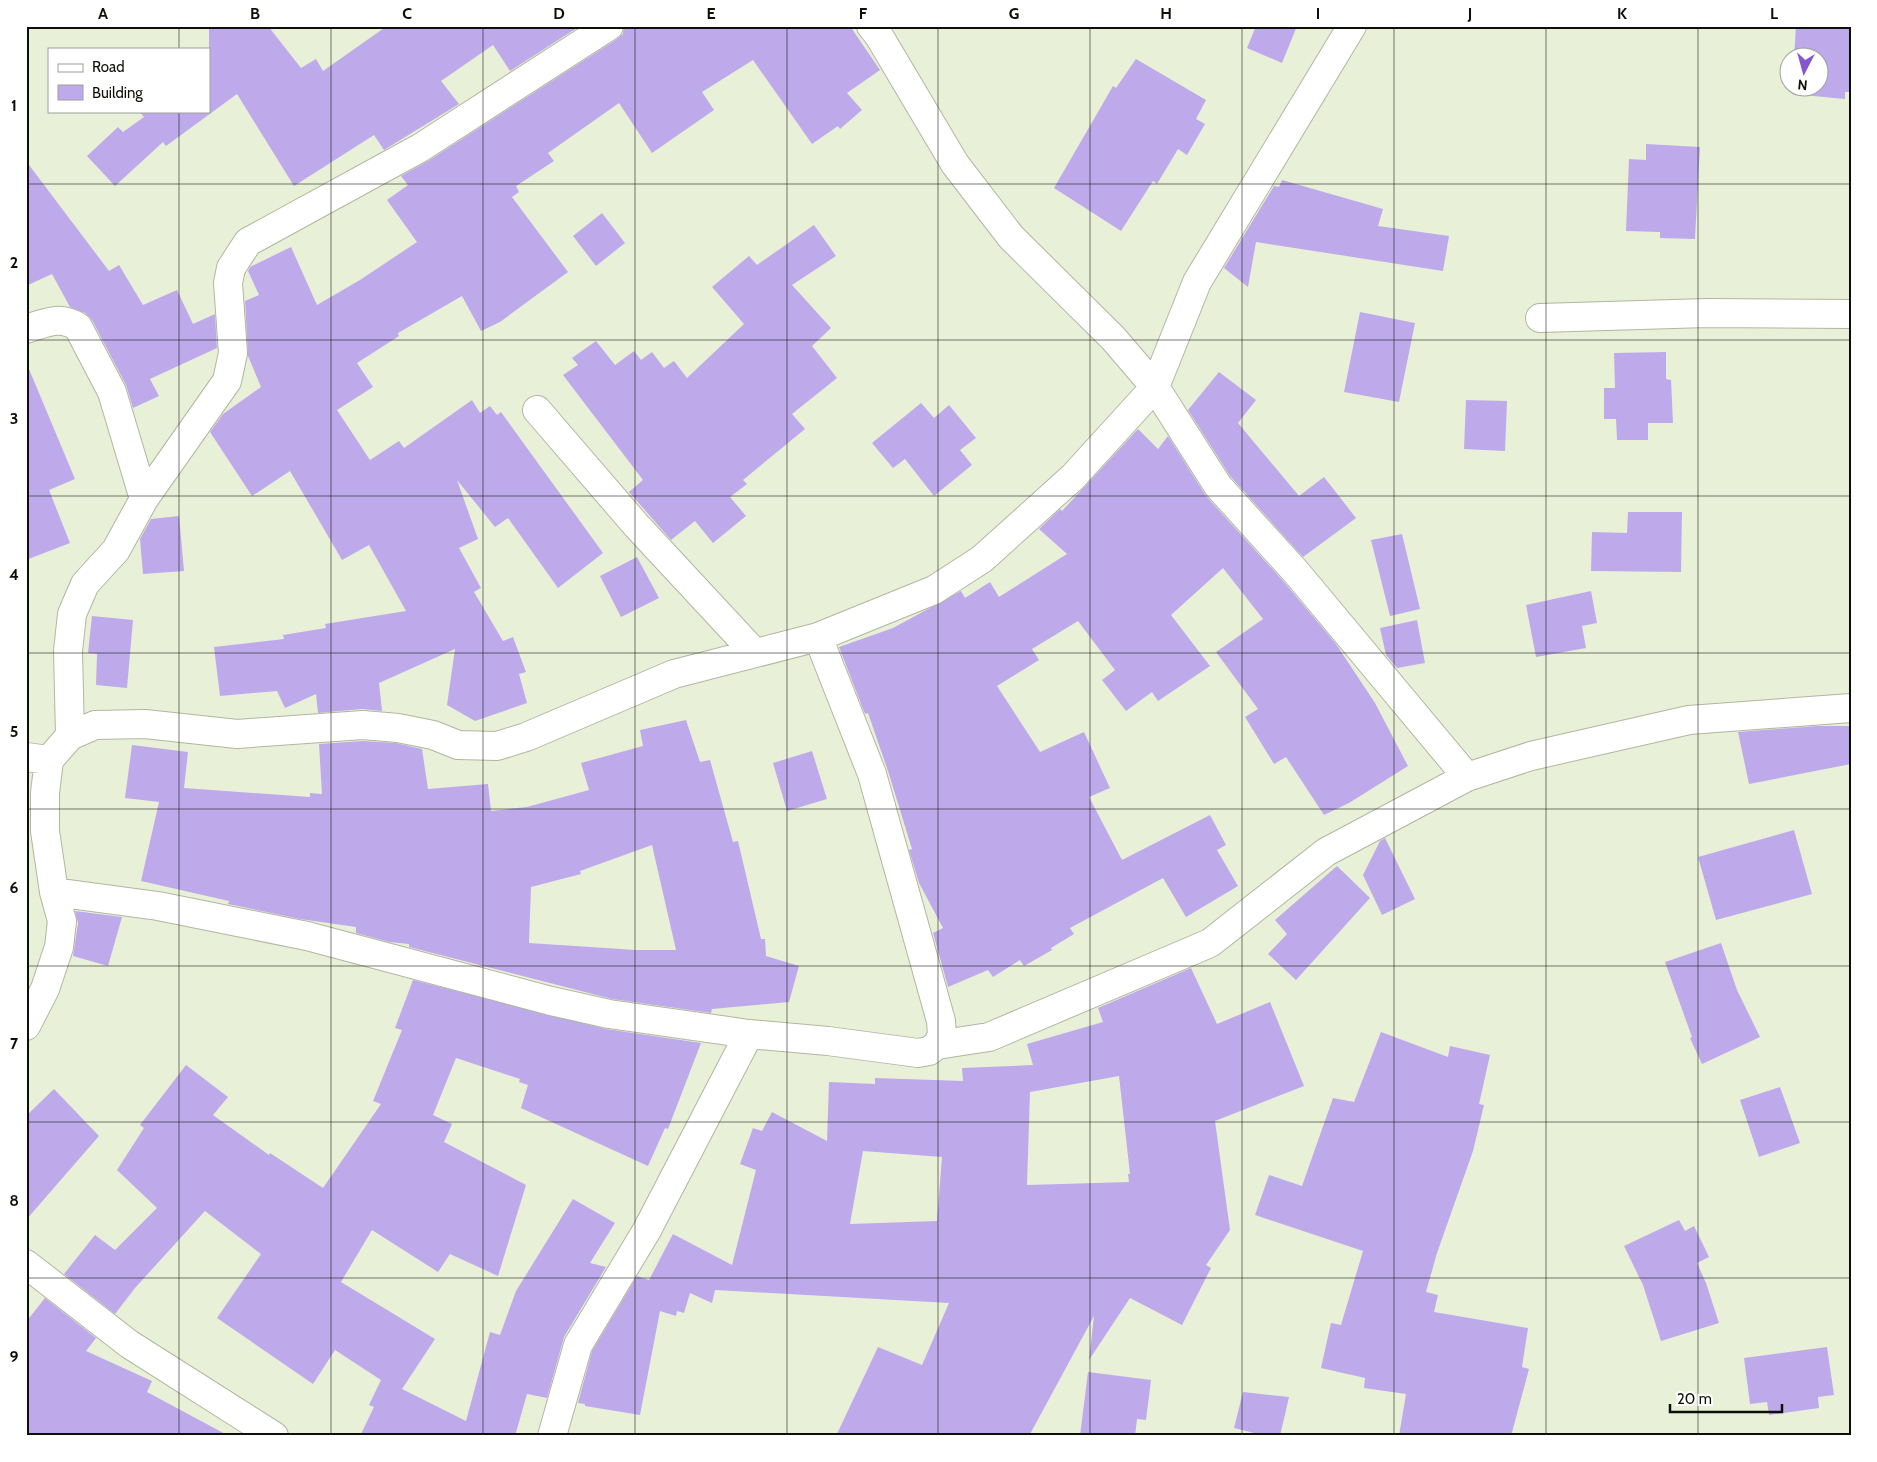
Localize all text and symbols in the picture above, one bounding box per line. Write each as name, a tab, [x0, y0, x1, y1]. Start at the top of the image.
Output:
text: A	[98, 4, 108, 23]
text: B	[250, 4, 260, 23]
text: C	[402, 4, 412, 23]
text: D	[553, 4, 565, 23]
text: E	[706, 4, 716, 23]
text: F	[859, 4, 868, 23]
text: G	[1009, 4, 1019, 23]
text: H	[1160, 4, 1172, 23]
text: I	[1316, 4, 1320, 23]
text: J	[1467, 4, 1472, 23]
text: K	[1617, 4, 1627, 23]
text: L	[1770, 4, 1778, 23]
legend	[48, 48, 210, 112]
north arrow	[1780, 48, 1830, 98]
text: Road	[92, 58, 125, 76]
text: N	[1797, 75, 1809, 94]
text: Building	[92, 84, 143, 102]
text: 1	[11, 96, 17, 115]
text: 2	[10, 253, 18, 272]
text: 3	[10, 409, 18, 428]
text: 4	[9, 565, 19, 584]
text: 5	[10, 722, 18, 741]
text: 6	[10, 878, 19, 897]
text: 7	[10, 1034, 19, 1053]
text: 8	[9, 1191, 19, 1210]
text: 9	[10, 1347, 19, 1366]
scale bar	[1670, 1382, 1782, 1414]
text: 20 m	[1677, 1390, 1712, 1408]

